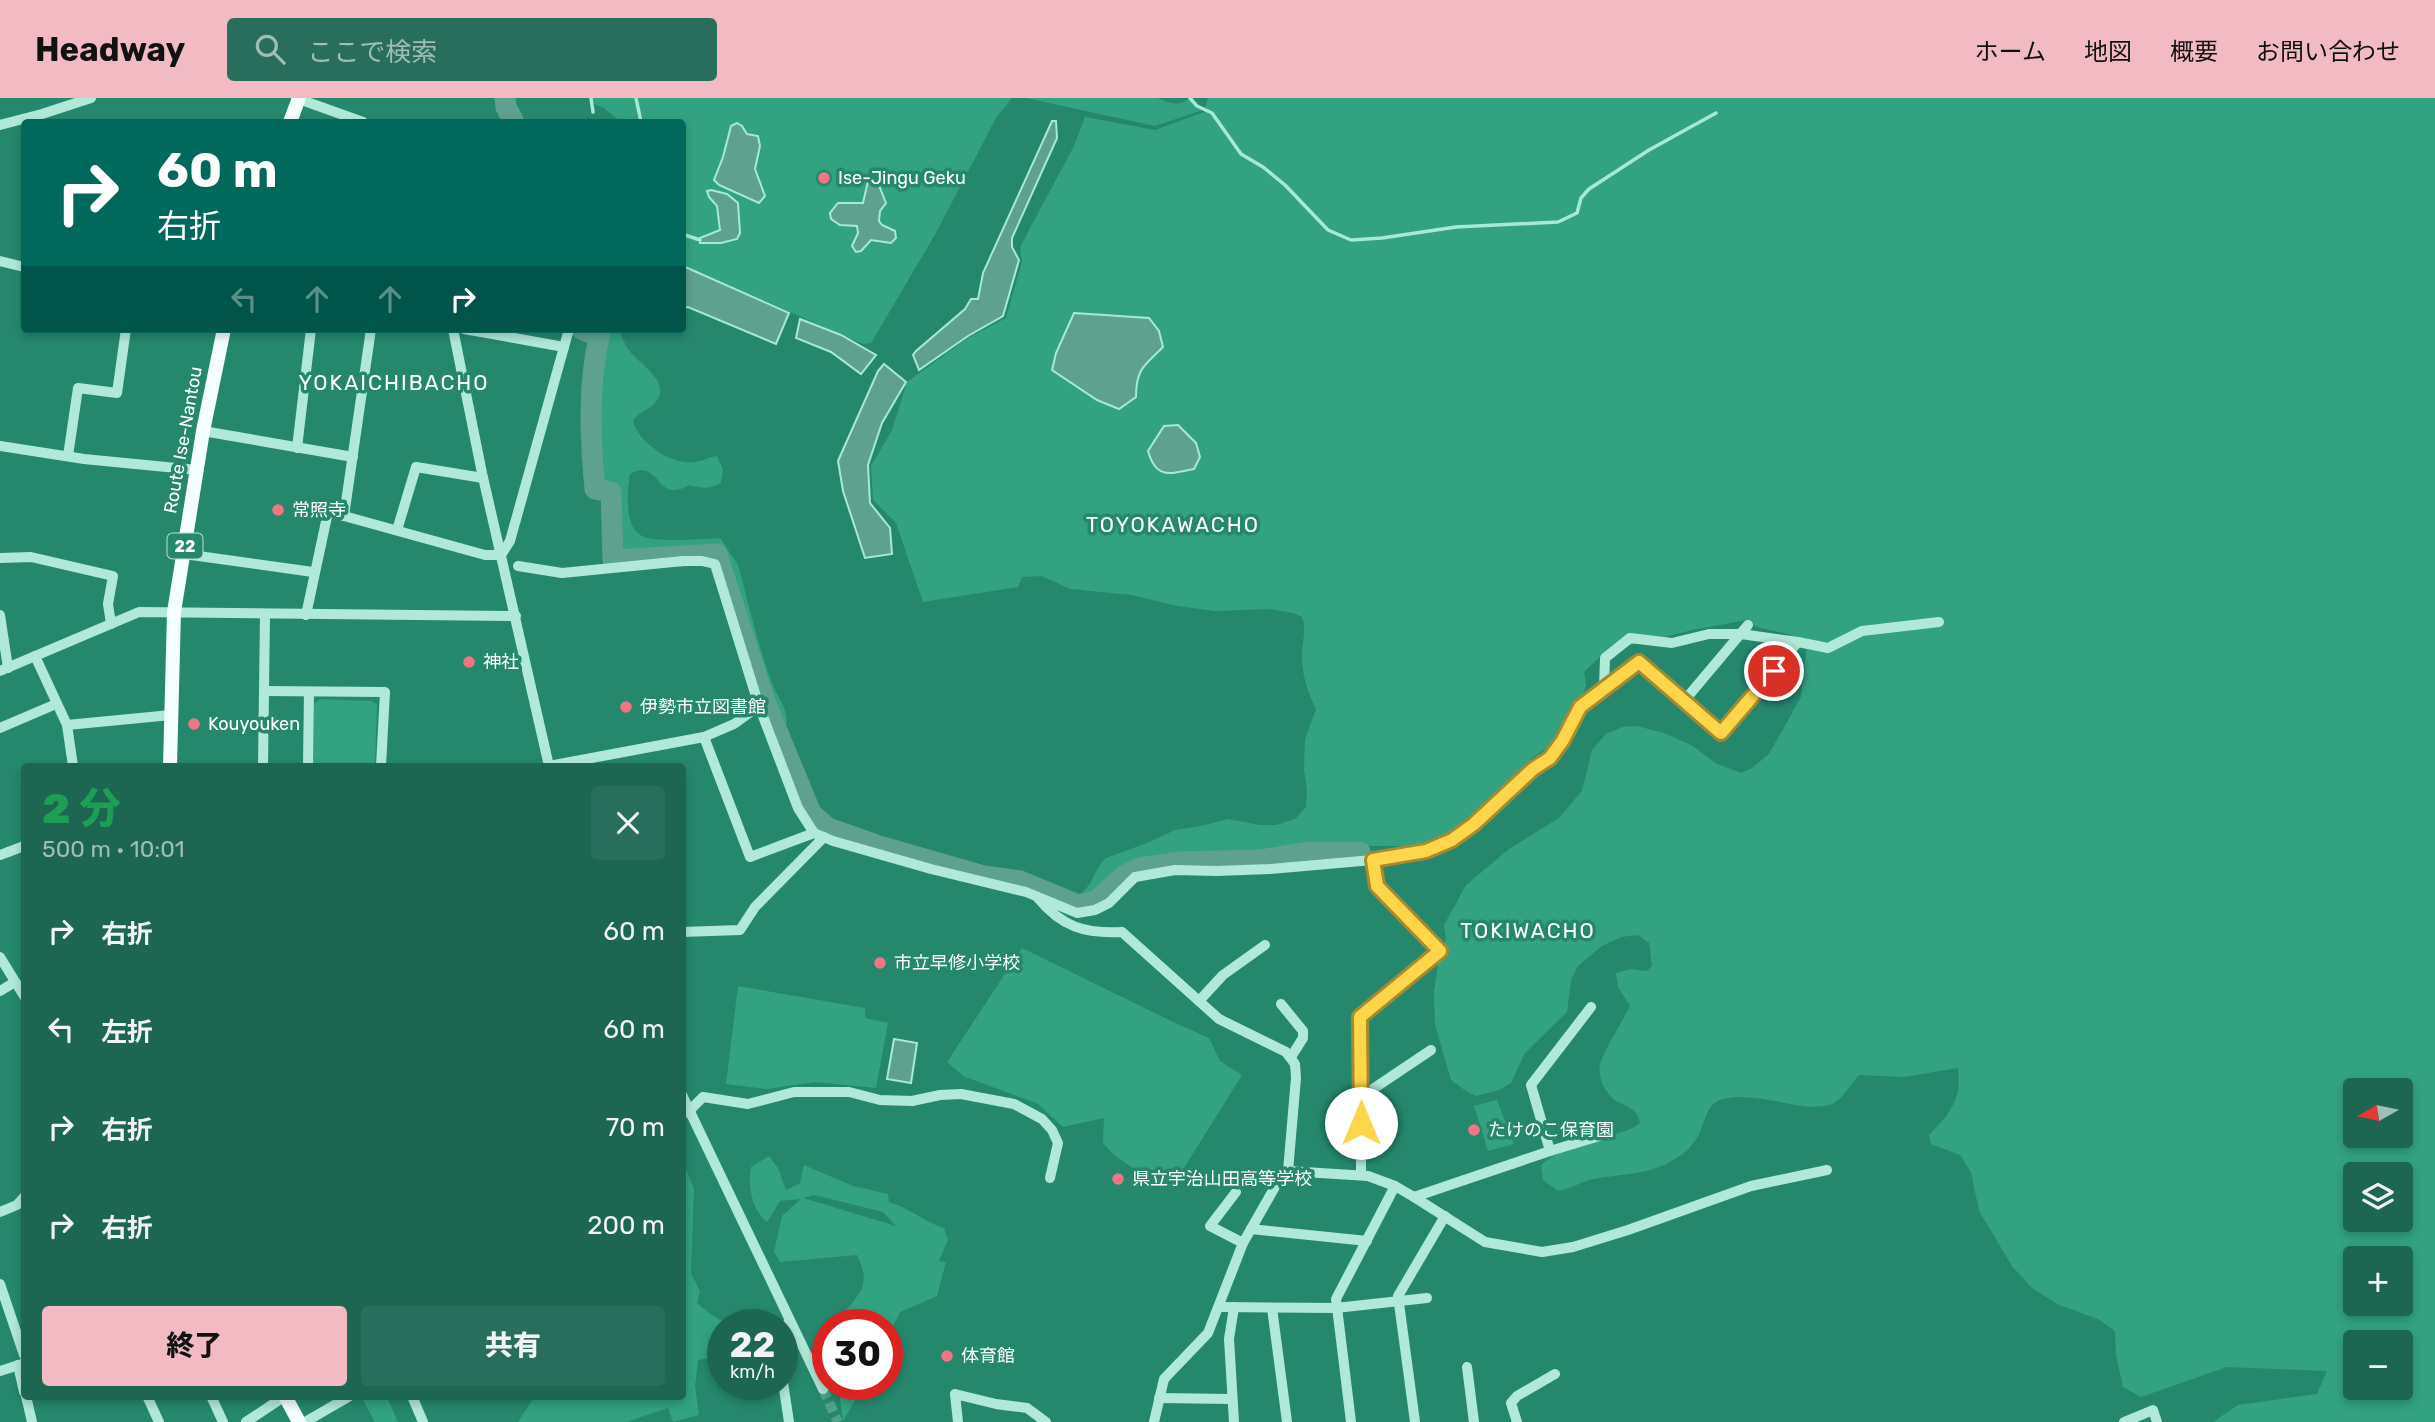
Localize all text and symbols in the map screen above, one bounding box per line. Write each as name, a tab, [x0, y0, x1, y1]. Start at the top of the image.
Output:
search box	[227, 18, 717, 81]
text: Headway	[35, 30, 185, 69]
icon: search	[251, 30, 289, 68]
text: ここで検索	[307, 37, 437, 68]
text: ホーム	[1975, 38, 2046, 66]
text: 地図	[2084, 38, 2132, 66]
text: 概要	[2170, 38, 2218, 66]
text: お問い合わせ	[2256, 38, 2400, 66]
text: 60 m	[157, 141, 278, 199]
icon: right	[42, 147, 133, 238]
place label: Ise-Jingu Geku	[838, 167, 966, 189]
marker: Ise-Jingu Geku	[816, 170, 832, 186]
text: 右折	[157, 207, 221, 245]
icon: left	[225, 280, 263, 318]
icon: ahead	[298, 280, 336, 318]
icon: ahead	[371, 280, 409, 318]
icon: right	[444, 280, 482, 318]
street label: Route Ise-Nantou	[159, 365, 207, 515]
district label: YOKAICHIBACHO	[298, 370, 490, 395]
place label: 常照寺	[292, 499, 346, 521]
marker: 常照寺	[270, 502, 286, 518]
district label: TOYOKAWACHO	[1086, 512, 1260, 537]
road number: 22	[168, 534, 202, 559]
pin	[1744, 641, 1804, 701]
place label: 神社	[483, 651, 519, 673]
icon: arrive	[1755, 652, 1793, 690]
marker: 神社	[461, 654, 477, 670]
place label: 伊勢市立図書館	[640, 696, 766, 718]
marker: 伊勢市立図書館	[618, 699, 634, 715]
place label: Kouyouken	[208, 713, 300, 735]
marker: Kouyouken	[186, 716, 202, 732]
text: 2 分	[42, 784, 121, 834]
button: close	[591, 786, 665, 860]
text: 500 m · 10:01	[42, 835, 185, 863]
icon: right	[42, 912, 80, 950]
text: 60 m	[603, 916, 665, 947]
district label: TOKIWACHO	[1460, 918, 1596, 943]
text: 右折	[101, 919, 153, 950]
place label: 市立早修小学校	[894, 952, 1020, 974]
marker: 市立早修小学校	[872, 955, 888, 971]
icon: left	[42, 1010, 80, 1048]
text: 60 m	[603, 1014, 665, 1045]
text: 左折	[101, 1017, 153, 1048]
north arrow	[2343, 1078, 2413, 1148]
map controls	[2343, 1078, 2413, 1400]
position arrow	[1324, 1086, 1398, 1160]
icon: right	[42, 1108, 80, 1146]
text: 70 m	[606, 1112, 665, 1143]
text: 右折	[101, 1115, 153, 1146]
place label: たけのこ保育園	[1488, 1119, 1614, 1141]
marker: たけのこ保育園	[1466, 1122, 1482, 1138]
button: layers	[2343, 1162, 2413, 1232]
place label: 県立宇治山田高等学校	[1132, 1168, 1312, 1190]
marker: 県立宇治山田高等学校	[1110, 1171, 1126, 1187]
icon: right	[42, 1206, 80, 1244]
text: 200 m	[587, 1210, 665, 1241]
text: 右折	[101, 1213, 153, 1244]
button: +	[2343, 1246, 2413, 1316]
button: 終了	[42, 1306, 347, 1386]
button: 共有	[361, 1306, 665, 1386]
speed limit sign: 30	[812, 1309, 903, 1400]
text: 22	[730, 1324, 775, 1366]
button: −	[2343, 1330, 2413, 1400]
place label: 体育館	[961, 1345, 1015, 1367]
marker: 体育館	[939, 1348, 955, 1364]
text: km/h	[730, 1361, 775, 1383]

